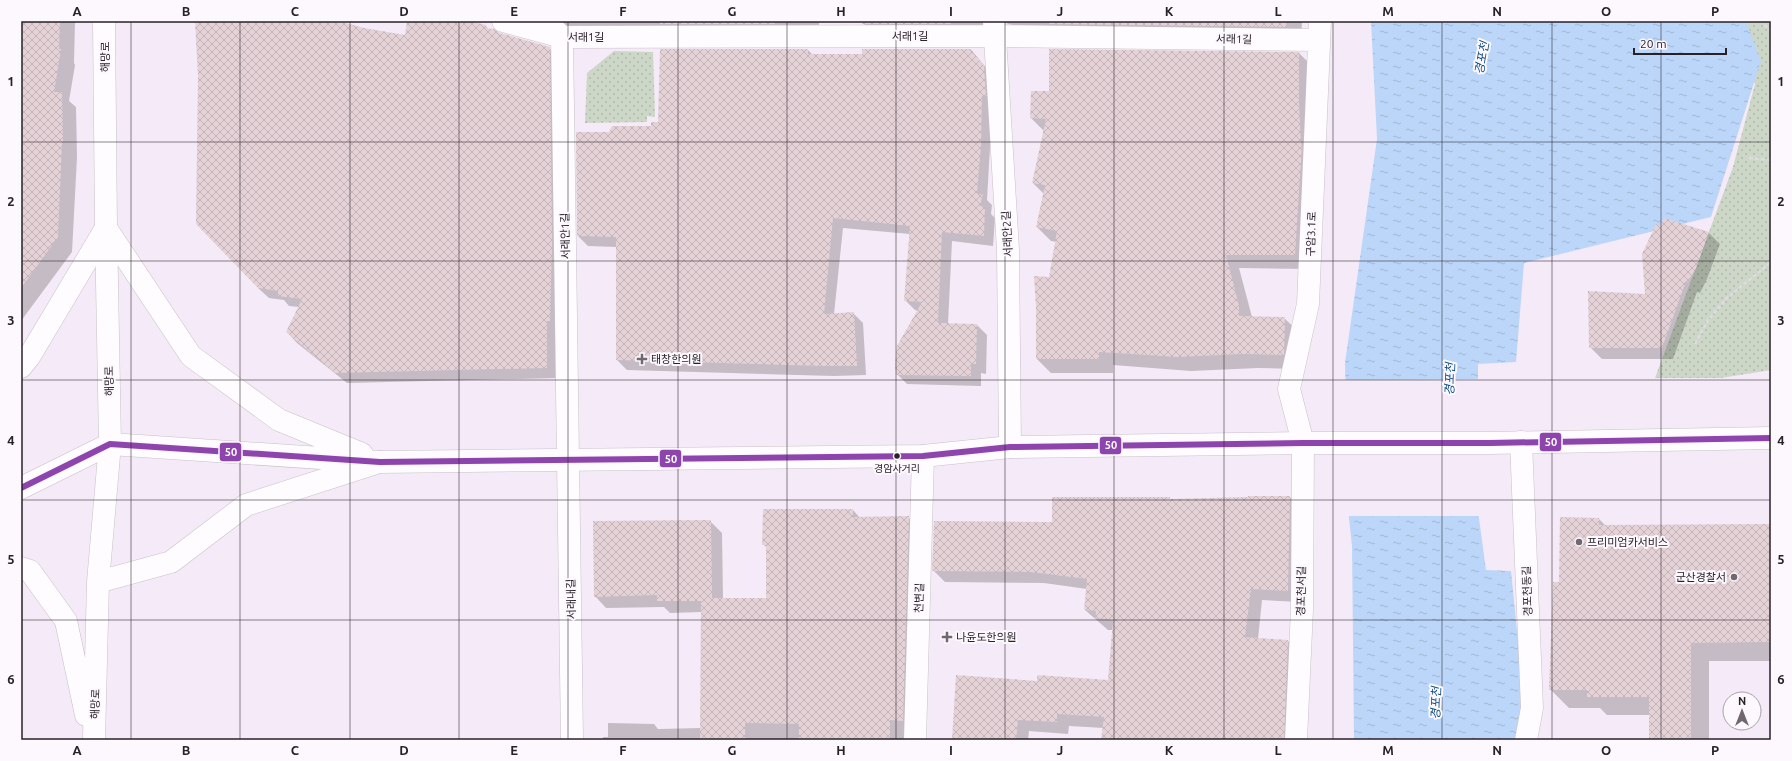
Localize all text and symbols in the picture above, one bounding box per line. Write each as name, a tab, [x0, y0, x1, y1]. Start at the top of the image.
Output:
text: A	[72, 4, 82, 18]
text: B	[182, 4, 191, 18]
text: C	[291, 4, 300, 18]
text: D	[399, 4, 409, 18]
text: E	[510, 4, 518, 18]
text: F	[619, 4, 627, 18]
text: G	[728, 4, 737, 18]
text: H	[836, 4, 846, 18]
text: I	[949, 4, 953, 18]
text: J	[1057, 4, 1063, 18]
text: K	[1165, 4, 1174, 18]
text: L	[1274, 4, 1282, 18]
text: M	[1382, 4, 1394, 18]
text: N	[1492, 4, 1502, 18]
text: O	[1601, 4, 1611, 18]
text: P	[1711, 4, 1719, 18]
street label: 서래1길	[892, 30, 928, 42]
scale bar	[1634, 30, 1726, 56]
street label: 서래1길	[568, 31, 604, 43]
street label: 서래1길	[1216, 33, 1252, 45]
text: 20 m	[1640, 37, 1667, 50]
water label: 경포천	[1472, 39, 1491, 75]
street label: 해망로	[99, 42, 111, 72]
text: 1	[7, 74, 15, 88]
text: 1	[1777, 74, 1785, 88]
text: 2	[7, 194, 15, 208]
text: 2	[1777, 194, 1785, 208]
street label: 서래안2길	[1000, 210, 1014, 258]
street label: 구암3.1로	[1304, 211, 1318, 257]
street label: 서래안1길	[559, 213, 571, 259]
text: 3	[7, 313, 15, 327]
text: 3	[1777, 313, 1785, 327]
marker: 태창한의원	[636, 353, 648, 365]
place label: 태창한의원	[651, 353, 702, 365]
water label: 경포천	[1442, 360, 1457, 396]
street label: 해망로	[103, 366, 115, 396]
line badge: 50	[1539, 432, 1562, 452]
text: 4	[7, 433, 15, 447]
text: 4	[1777, 433, 1785, 447]
line badge: 50	[1099, 436, 1122, 455]
text: 50	[1545, 436, 1557, 448]
text: 50	[1105, 439, 1117, 451]
line badge: 50	[219, 442, 242, 462]
text: 50	[225, 446, 237, 458]
line badge: 50	[659, 449, 682, 468]
marker: 경암사거리	[892, 451, 902, 461]
text: 50	[665, 453, 677, 465]
place label: 경암사거리	[874, 463, 920, 474]
place label: 프리미엄카서비스	[1587, 536, 1668, 548]
marker: 프리미엄카서비스	[1574, 537, 1584, 547]
text: 5	[7, 552, 15, 566]
text: 5	[1777, 552, 1785, 566]
street label: 경포천서길	[1295, 566, 1307, 616]
street label: 경포천동길	[1520, 566, 1534, 616]
place label: 군산경찰서	[1675, 571, 1726, 583]
marker: 군산경찰서	[1729, 572, 1739, 582]
street label: 서래내길	[565, 579, 577, 619]
street label: 천변길	[912, 583, 926, 613]
marker: 나윤도한의원	[941, 631, 953, 643]
place label: 나윤도한의원	[956, 631, 1017, 643]
text: 6	[7, 672, 15, 686]
text: 6	[1777, 672, 1785, 686]
water label: 경포천	[1428, 684, 1443, 720]
street label: 해망로	[88, 689, 102, 719]
north arrow	[1722, 691, 1762, 731]
text: N	[1738, 695, 1746, 707]
text: A	[72, 743, 82, 757]
text: B	[182, 743, 191, 757]
text: C	[291, 743, 300, 757]
text: D	[399, 743, 409, 757]
text: E	[510, 743, 518, 757]
text: F	[619, 743, 627, 757]
text: G	[728, 743, 737, 757]
text: H	[836, 743, 846, 757]
text: I	[949, 743, 953, 757]
text: J	[1057, 743, 1063, 757]
text: K	[1165, 743, 1174, 757]
text: L	[1274, 743, 1282, 757]
text: M	[1382, 743, 1394, 757]
text: N	[1492, 743, 1502, 757]
text: O	[1601, 743, 1611, 757]
text: P	[1711, 743, 1719, 757]

